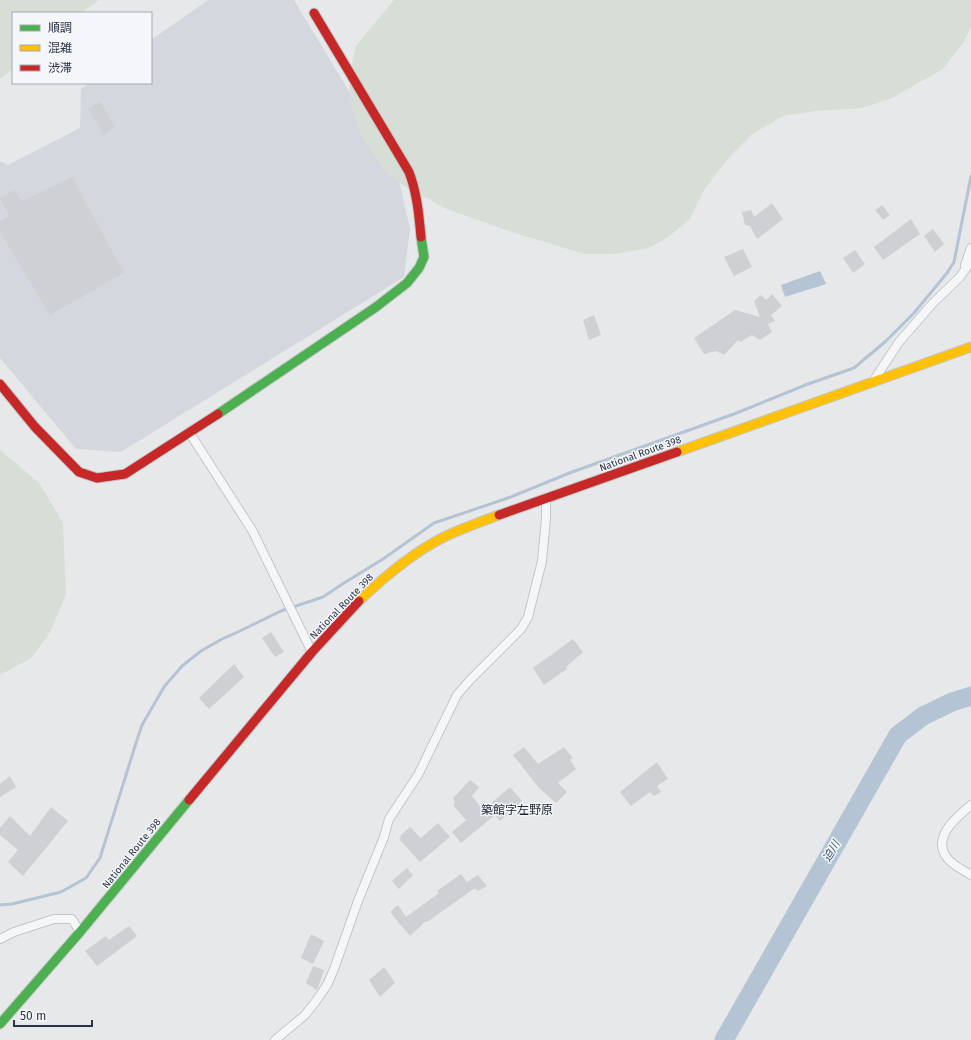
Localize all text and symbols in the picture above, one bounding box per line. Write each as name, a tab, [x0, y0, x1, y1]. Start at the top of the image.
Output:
legend	[12, 12, 152, 84]
text: 順調	[48, 21, 72, 35]
text: 混雑	[48, 41, 72, 55]
text: 渋滞	[48, 61, 72, 75]
street label: National Route 398	[598, 433, 683, 474]
street label: National Route 398	[308, 571, 376, 642]
district label: 築館字左野原	[481, 803, 553, 817]
street label: National Route 398	[100, 816, 164, 891]
water label: 迫川	[820, 838, 843, 864]
scale bar	[14, 1002, 92, 1028]
text: 50 m	[20, 1009, 46, 1023]

